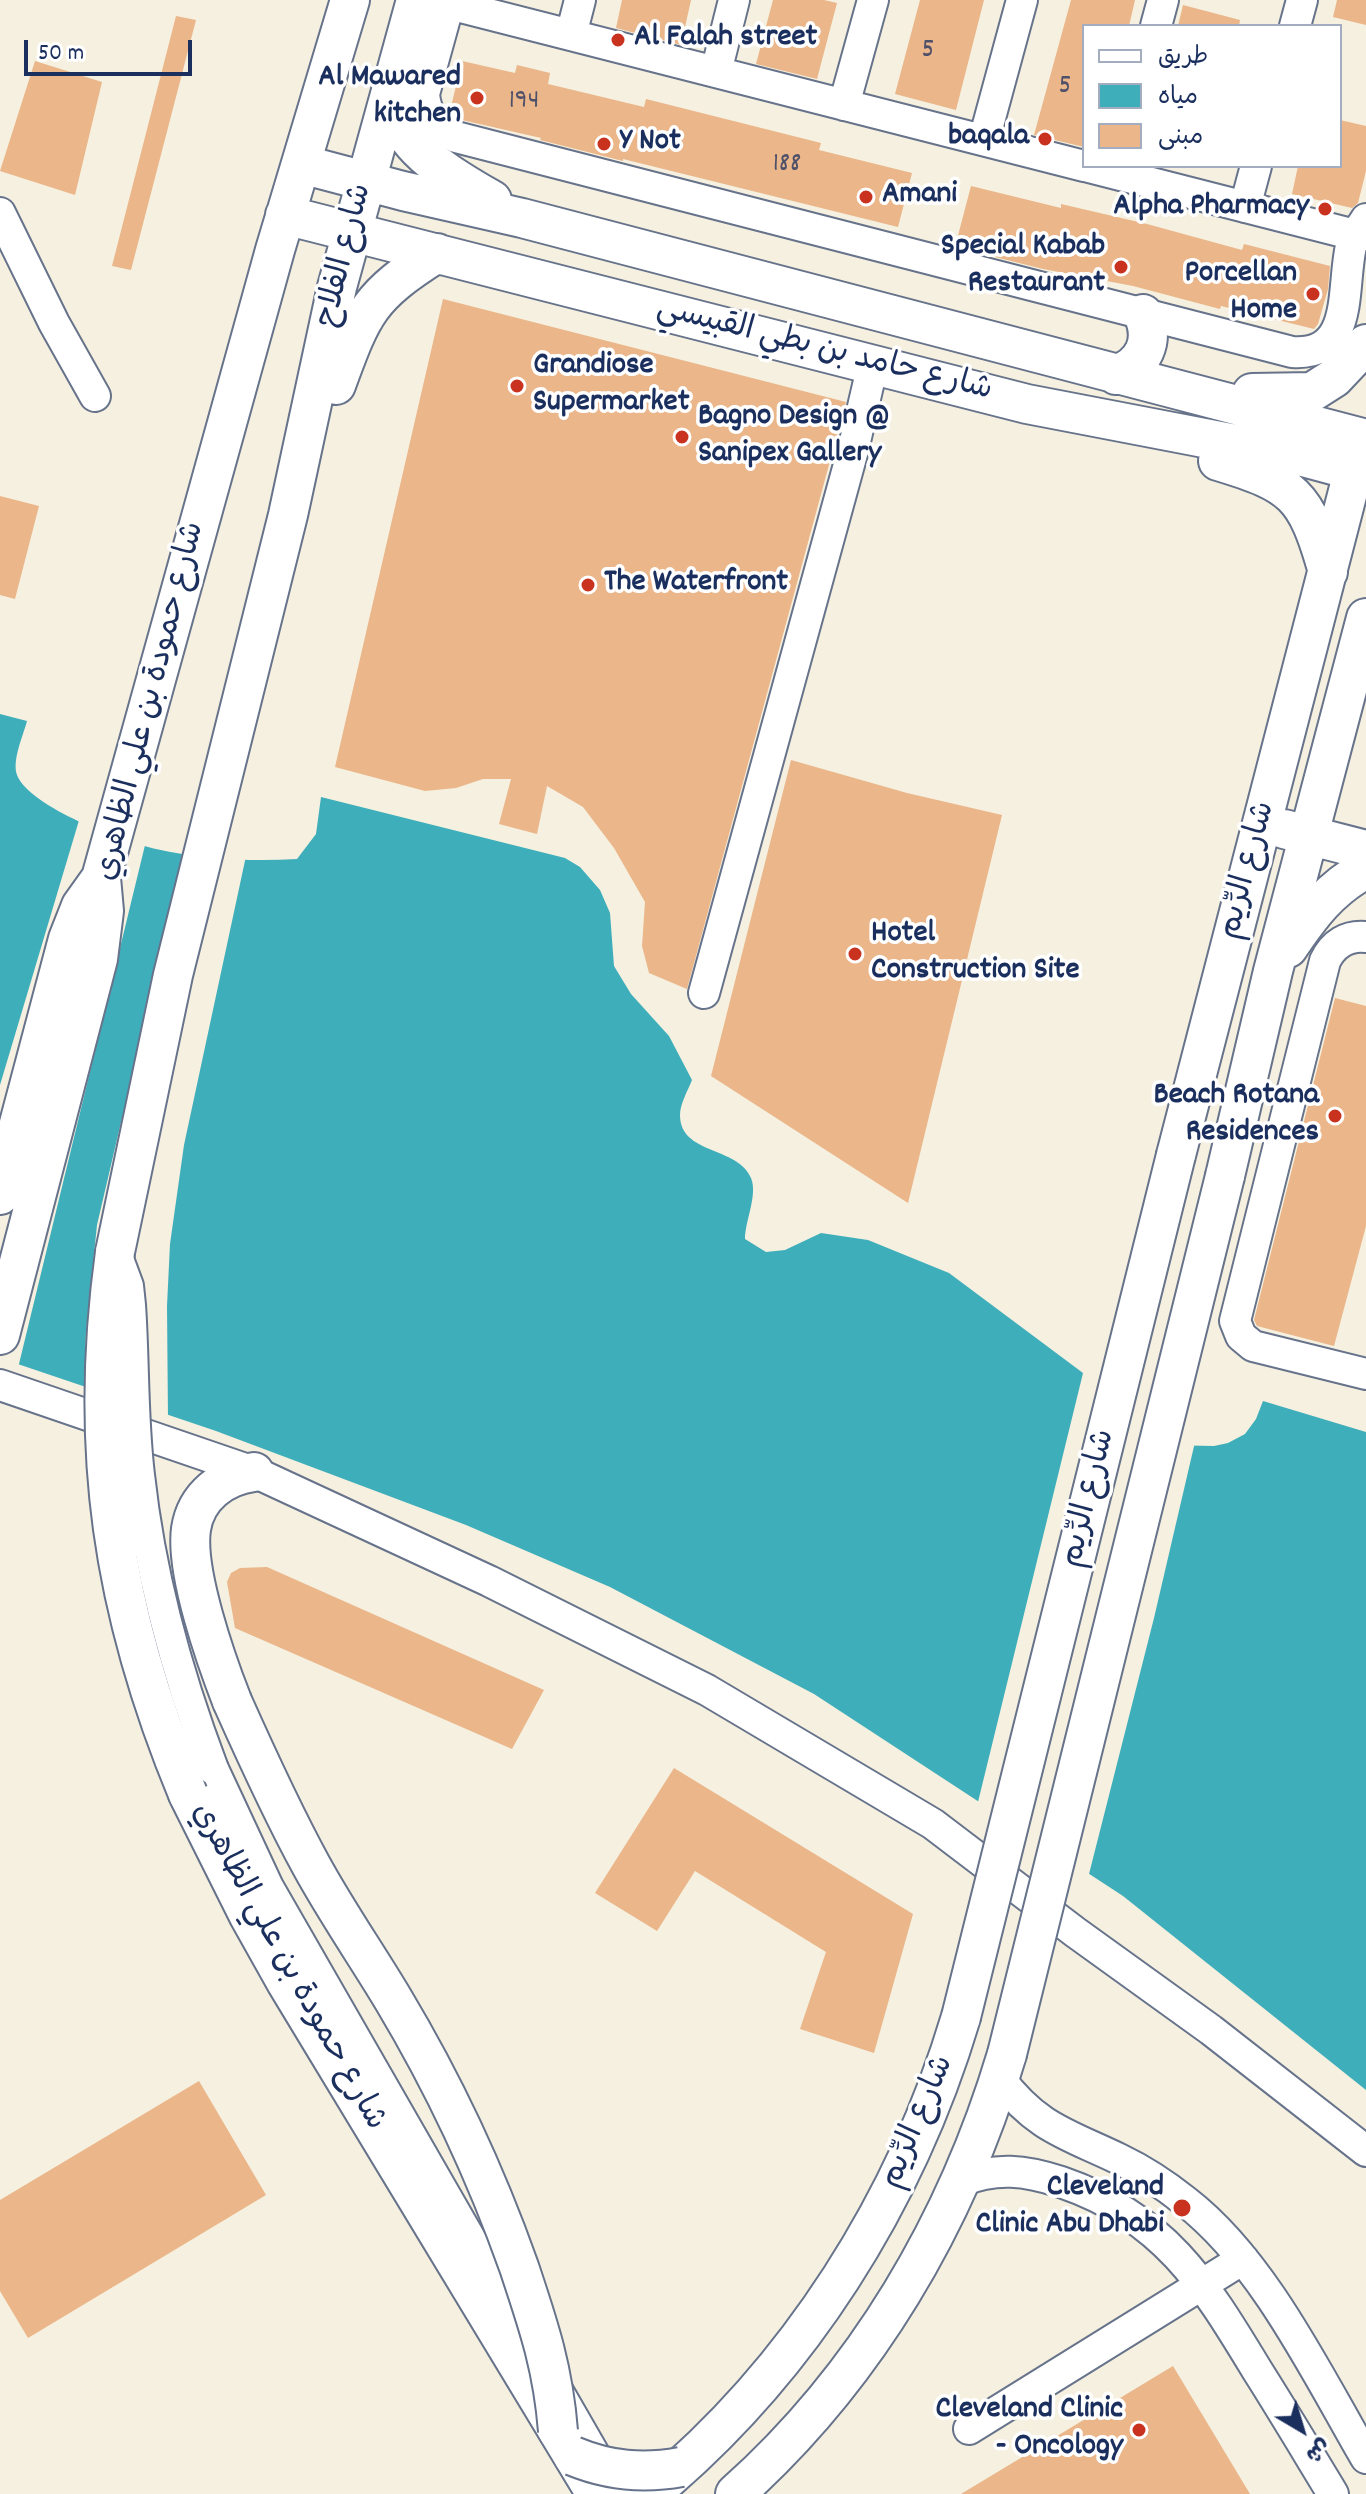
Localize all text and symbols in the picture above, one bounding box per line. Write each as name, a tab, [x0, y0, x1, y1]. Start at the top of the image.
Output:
place label: Al Falah street	[634, 21, 817, 59]
scale bar	[28, 24, 196, 74]
legend	[1082, 24, 1342, 168]
marker: Al Falah street	[609, 31, 627, 49]
house number: 5	[922, 35, 934, 69]
text: 50 m	[38, 37, 84, 71]
text: طريق	[1158, 41, 1208, 75]
place label: Al Mawared kitchen	[318, 61, 461, 136]
house number: 5	[1059, 71, 1071, 105]
text: مياه	[1158, 81, 1198, 115]
house number: 194	[509, 86, 539, 120]
marker: Al Mawared kitchen	[468, 89, 486, 107]
place label: baqala	[948, 120, 1029, 158]
text: مبنى	[1158, 121, 1203, 155]
place label: Y Not	[620, 125, 681, 163]
marker: baqala	[1036, 130, 1054, 148]
marker: Y Not	[595, 135, 613, 153]
house number: 188	[773, 149, 801, 183]
place label: Amani	[882, 178, 957, 216]
street label: شارع الفلاح	[311, 180, 383, 332]
marker: Amani	[857, 188, 875, 206]
place label: Alpha Pharmacy	[1113, 190, 1309, 228]
marker: Alpha Pharmacy	[1316, 200, 1334, 218]
place label: Special Kabab Restaurant	[941, 230, 1105, 305]
place label: Porcellan Home	[1184, 257, 1297, 332]
marker: Special Kabab Restaurant	[1112, 258, 1130, 276]
marker: Porcellan Home	[1304, 285, 1322, 303]
street label: شارع حامد بن بطي القبيسي	[652, 292, 996, 412]
place label: Grandiose Supermarket	[533, 349, 689, 424]
marker: Grandiose Supermarket	[508, 377, 526, 395]
place label: Bagno Design @ Sanipex Gallery	[698, 400, 890, 475]
marker: Bagno Design @ Sanipex Gallery	[673, 428, 691, 446]
street label: شارع حمودة بن علي الظاهري	[90, 519, 216, 885]
place label: The Waterfront	[604, 566, 788, 604]
marker: The Waterfront	[579, 576, 597, 594]
street label: شارع الرِّيم	[1213, 798, 1287, 944]
place label: Hotel Construction Site	[871, 917, 1080, 992]
marker: Hotel Construction Site	[846, 945, 864, 963]
place label: Beach Rotana Residences	[1153, 1079, 1319, 1154]
marker: Beach Rotana Residences	[1326, 1107, 1344, 1125]
street label: شارع الرِّيم	[1055, 1426, 1127, 1572]
street label: شارع حمودة بن علي الظاهري	[180, 1798, 392, 2138]
street label: شارع الرِّيم	[875, 2051, 965, 2195]
place label: Cleveland Clinic Abu Dhabi	[976, 2171, 1164, 2246]
marker: Cleveland Clinic Abu Dhabi	[1171, 2197, 1193, 2219]
north arrow	[1262, 2390, 1342, 2470]
place label: Cleveland Clinic - Oncology	[936, 2393, 1123, 2468]
marker: Cleveland Clinic - Oncology	[1130, 2421, 1148, 2439]
text: ش	[1298, 2430, 1336, 2469]

